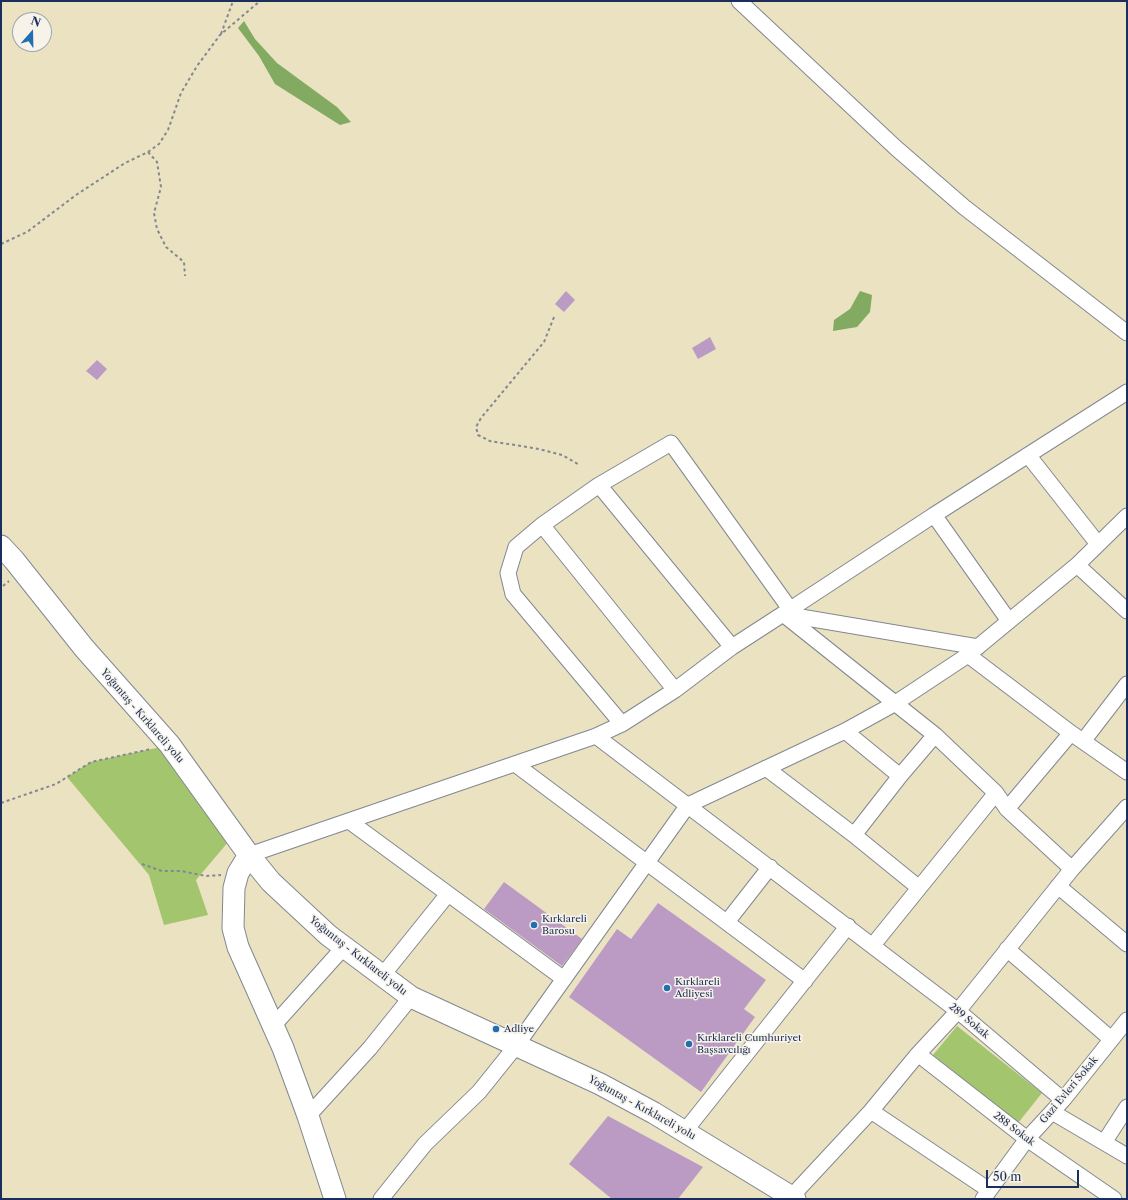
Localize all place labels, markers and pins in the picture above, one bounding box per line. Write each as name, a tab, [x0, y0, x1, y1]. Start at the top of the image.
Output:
place label: Kırklareli Barosu	[542, 913, 587, 936]
marker: Kırklareli Barosu	[529, 920, 539, 930]
place label: Kırklareli Adliyesi	[675, 976, 720, 1000]
marker: Kırklareli Adliyesi	[662, 983, 672, 993]
place label: Adliye	[504, 1023, 534, 1035]
marker: Adliye	[491, 1024, 501, 1034]
place label: Kırklareli Cumhuriyet Başsavcılığı	[697, 1032, 802, 1056]
marker: Kırklareli Cumhuriyet Başsavcılığı	[684, 1039, 694, 1049]

